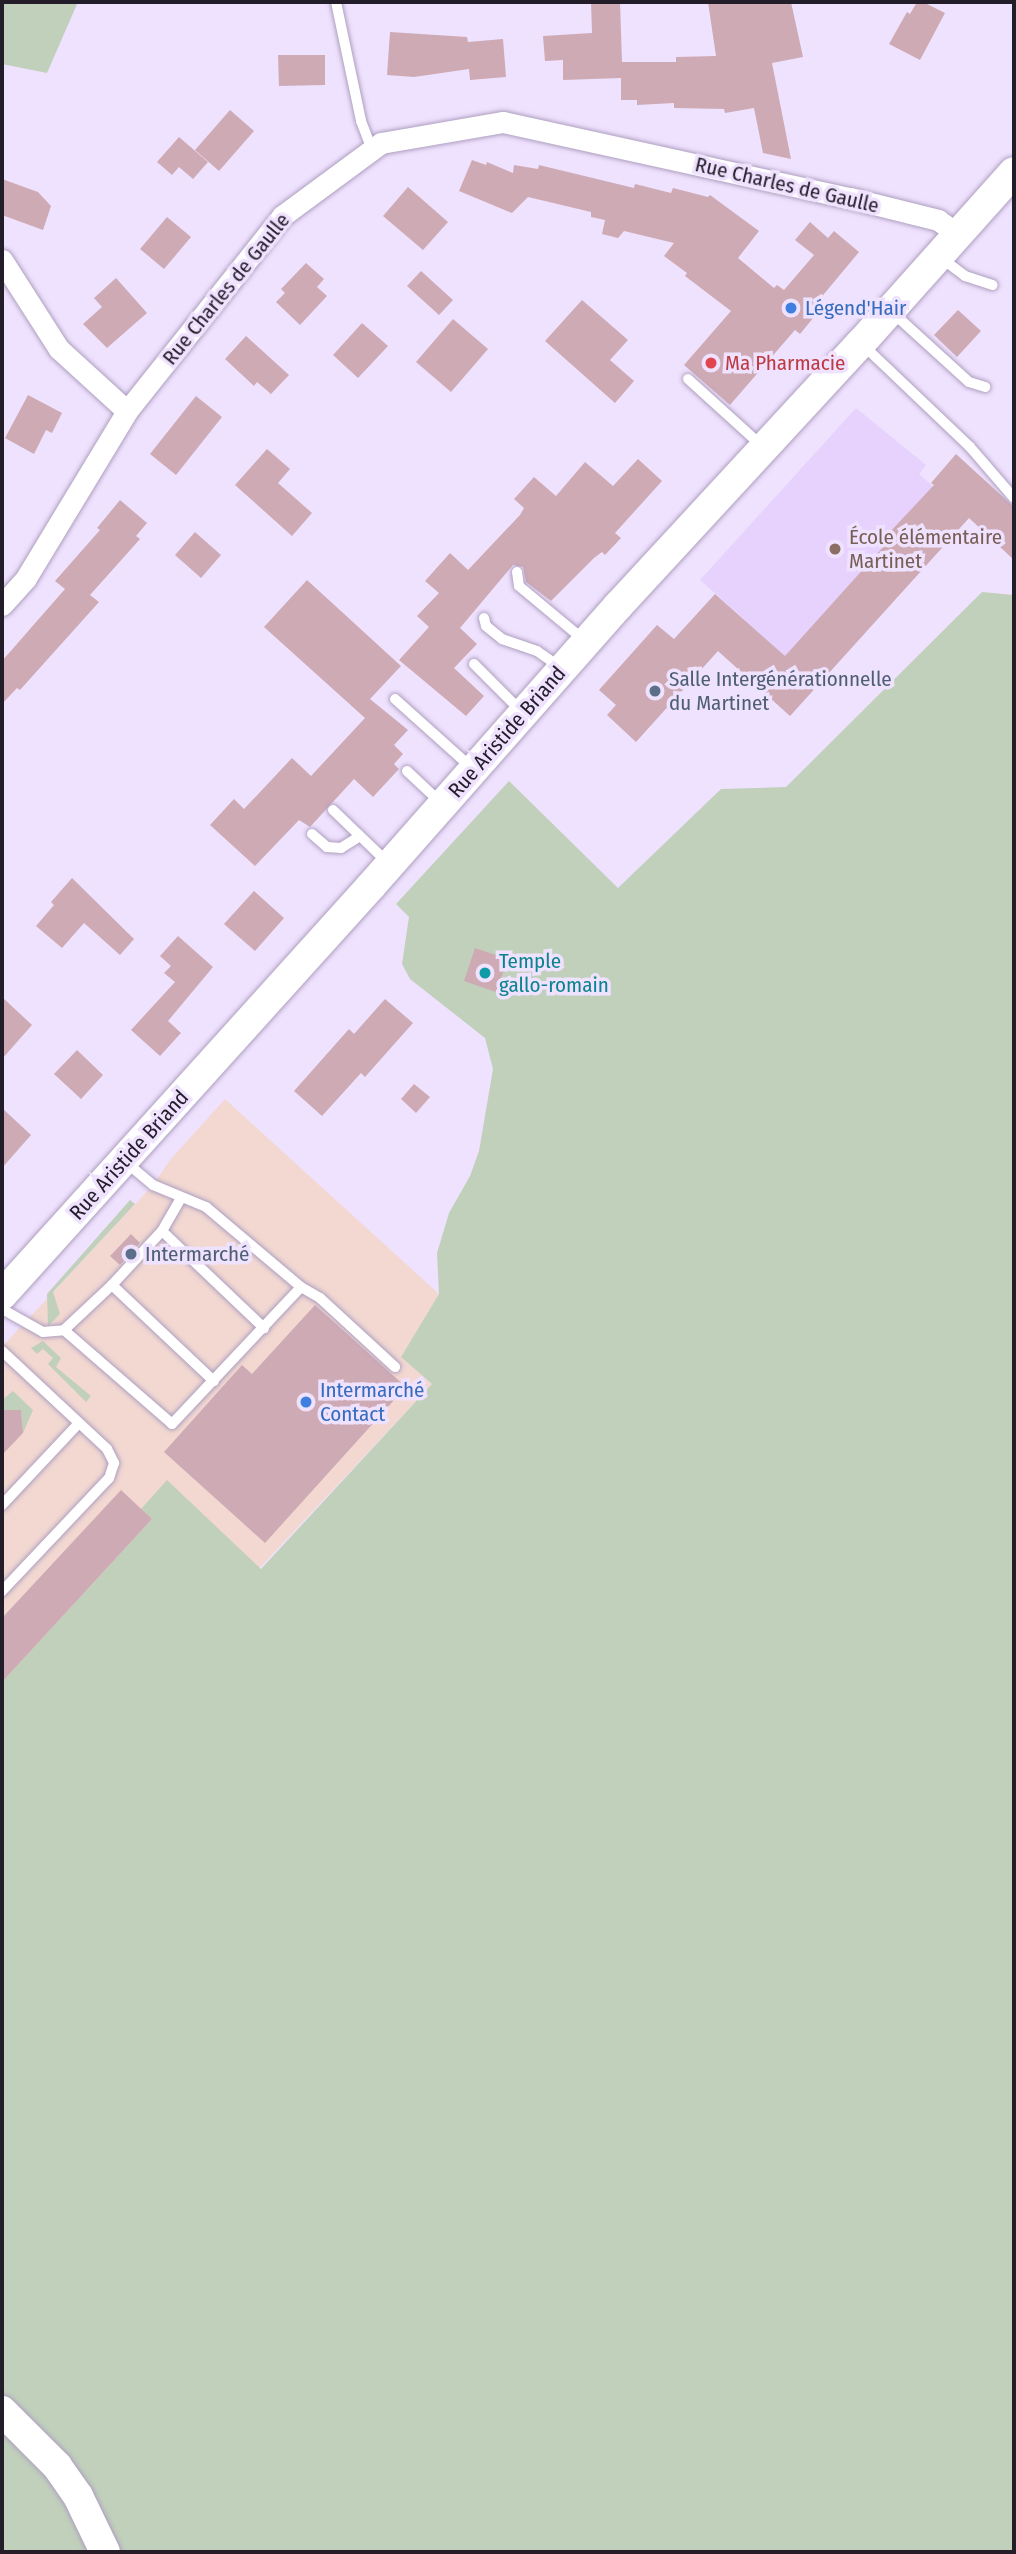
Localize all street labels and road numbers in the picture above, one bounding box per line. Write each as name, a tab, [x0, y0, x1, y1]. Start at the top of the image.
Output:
street label: Rue Charles de Gaulle	[693, 152, 881, 218]
street label: Rue Charles de Gaulle	[157, 208, 295, 370]
street label: Rue Aristide Briand	[443, 661, 571, 803]
street label: Rue Aristide Briand	[64, 1085, 194, 1225]

